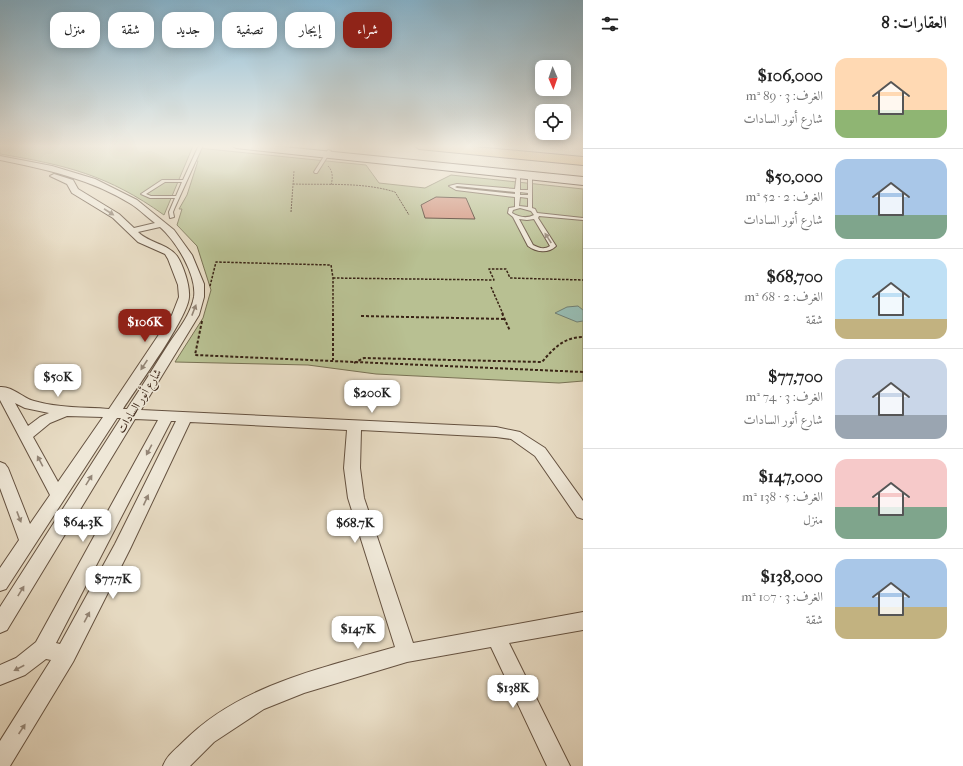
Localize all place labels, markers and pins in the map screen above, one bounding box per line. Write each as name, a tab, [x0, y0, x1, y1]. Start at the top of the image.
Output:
pin: $106K	[117, 309, 173, 343]
pin: $50K	[34, 364, 82, 398]
pin: $200K	[344, 380, 400, 414]
pin: $64.3K	[50, 509, 116, 543]
pin: $68.7K	[322, 510, 388, 544]
pin: $77.7K	[80, 566, 146, 600]
pin: $147K	[330, 616, 386, 650]
pin: $138K	[485, 675, 541, 709]

